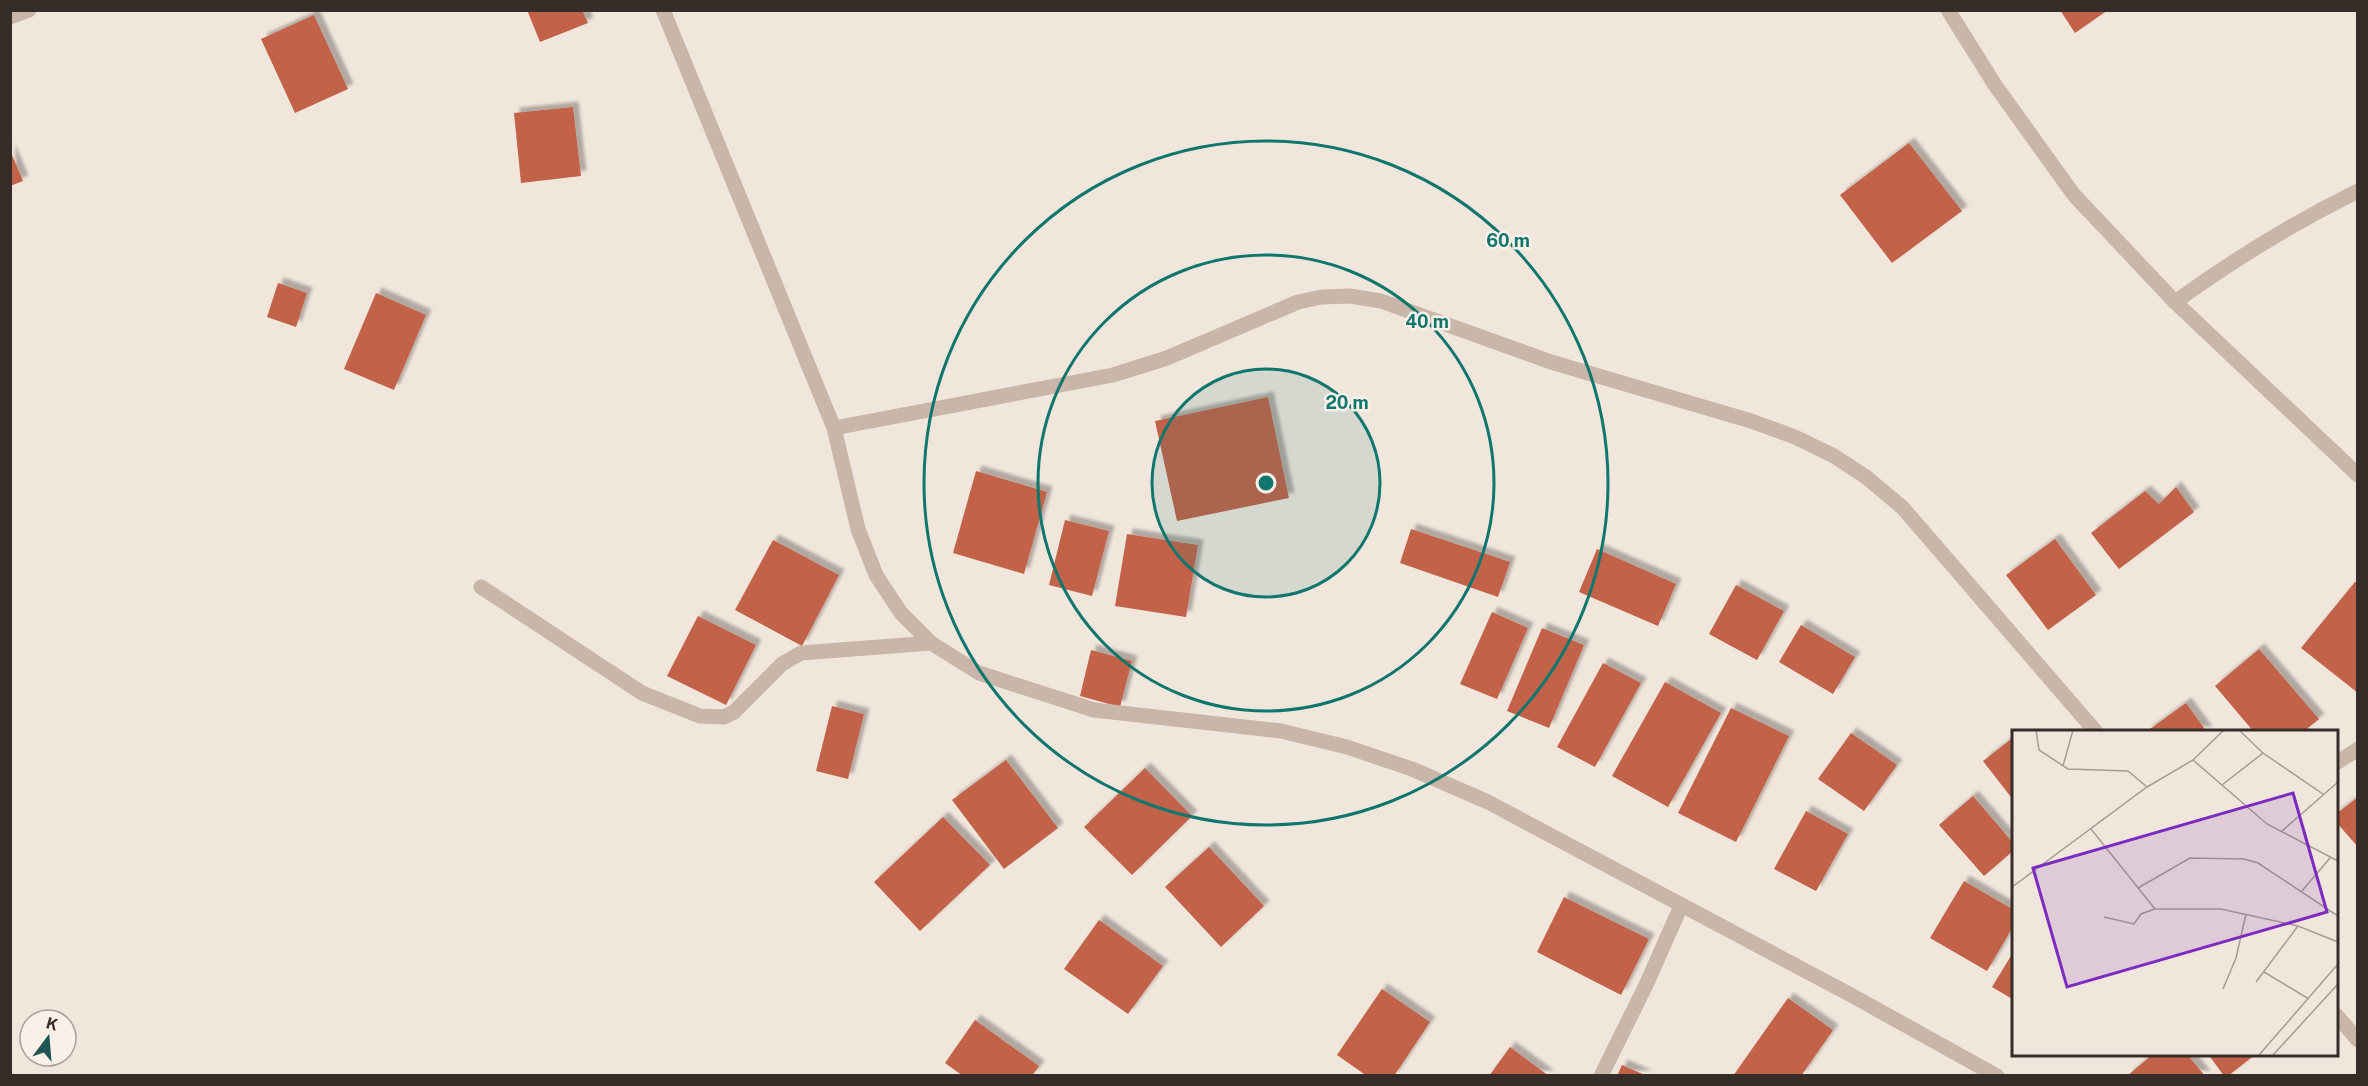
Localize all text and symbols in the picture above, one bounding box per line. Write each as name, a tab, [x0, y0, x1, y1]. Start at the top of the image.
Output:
text: 60 m	[1486, 230, 1530, 251]
text: 40 m	[1405, 311, 1449, 332]
text: 20 m	[1325, 392, 1369, 413]
centre of rings	[1256, 473, 1276, 493]
inset map	[2012, 730, 2338, 1056]
north arrow	[18, 1008, 78, 1068]
text: K	[44, 1013, 61, 1035]

